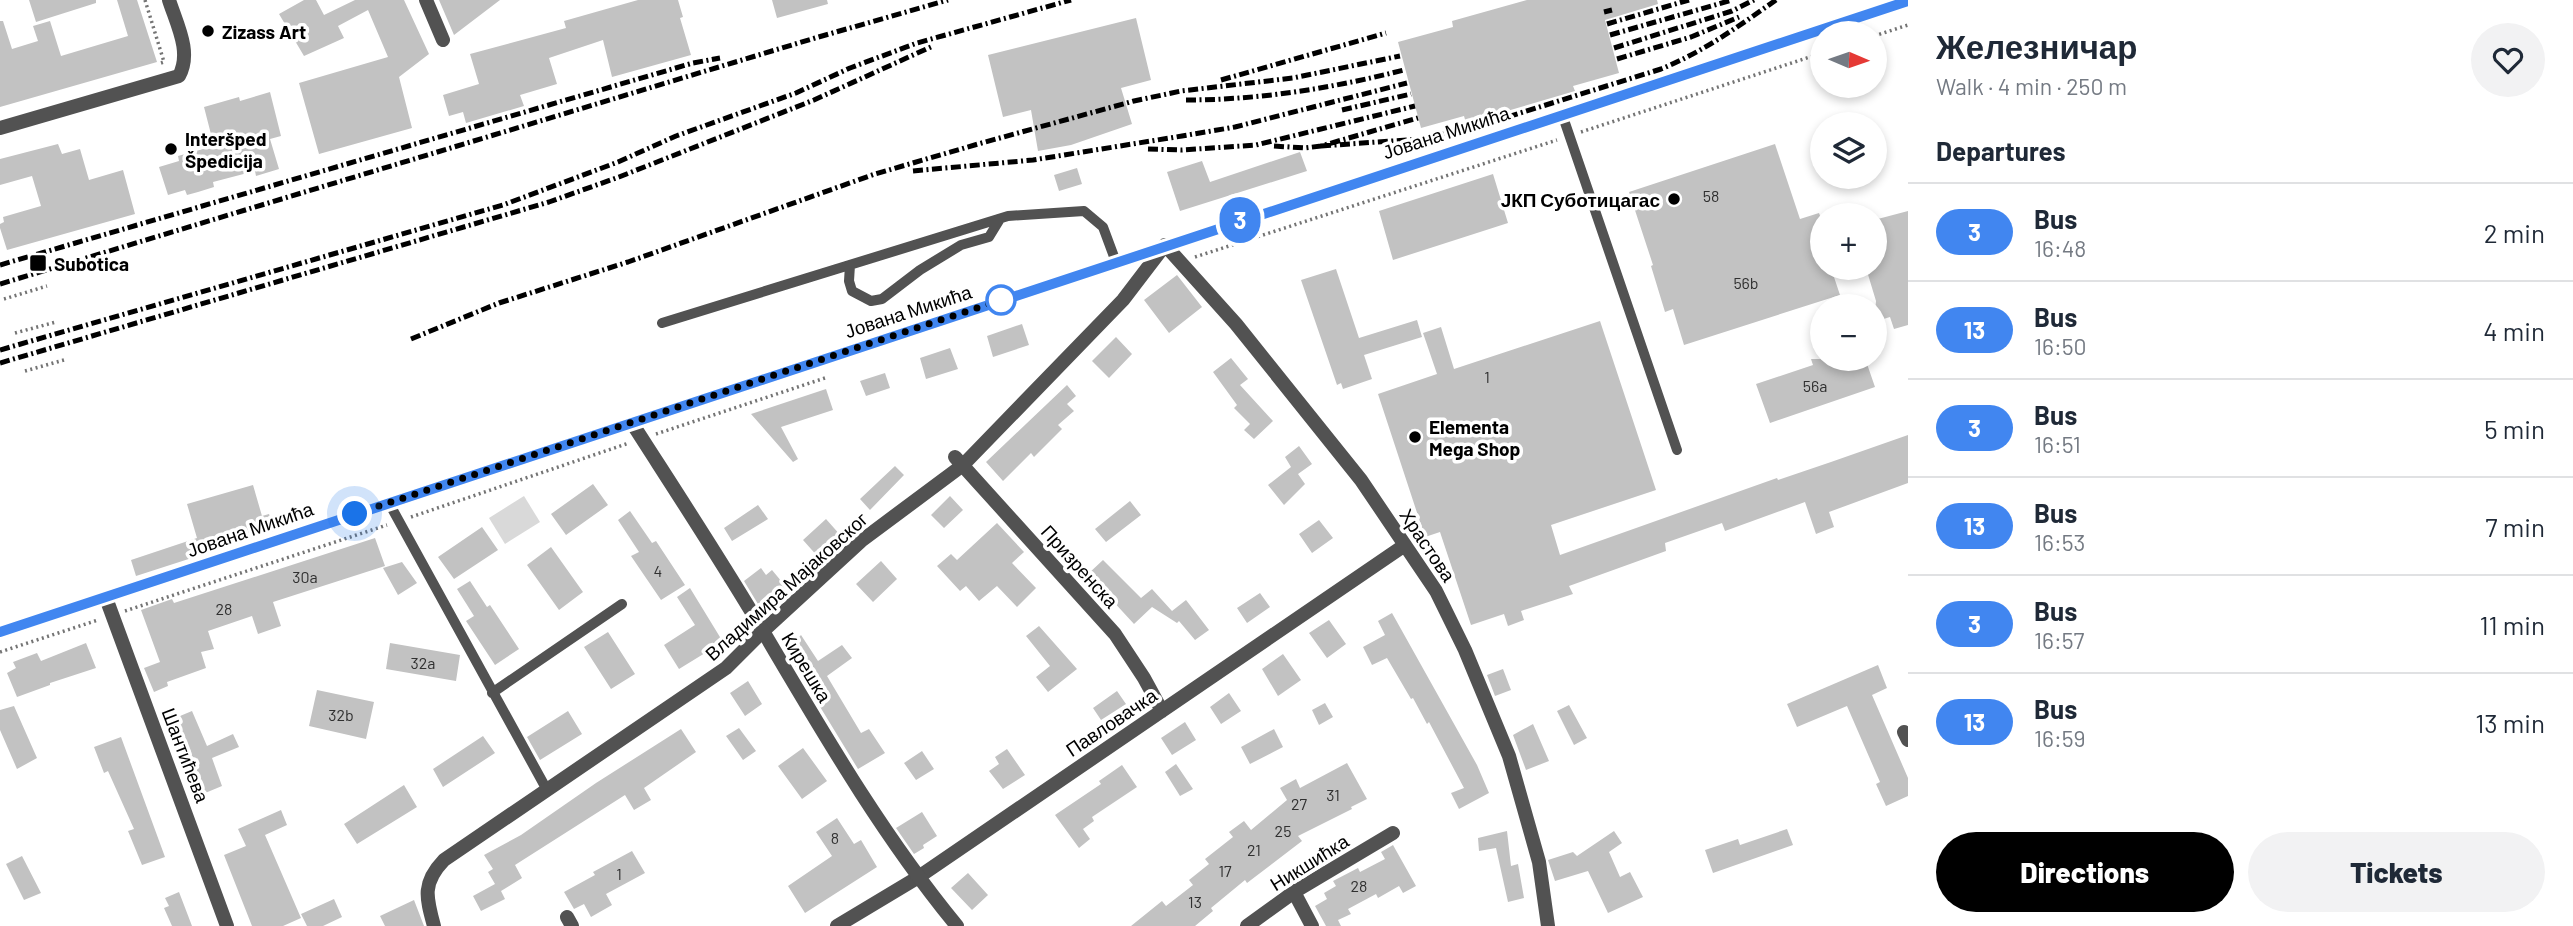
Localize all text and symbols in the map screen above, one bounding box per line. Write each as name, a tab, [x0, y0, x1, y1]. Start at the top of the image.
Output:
place label: Zizass Art	[222, 20, 306, 43]
north arrow	[1810, 21, 1886, 98]
map controls	[1810, 21, 1887, 371]
marker: Zizass Art	[200, 23, 216, 39]
button: heart	[2471, 23, 2545, 97]
text: Железничар	[1936, 26, 2137, 66]
text: Walk · 4 min · 250 m	[1936, 72, 2127, 100]
street label: Јована Микића	[1380, 101, 1513, 163]
button: layers	[1810, 112, 1887, 189]
place label: Interšped Špedicija	[185, 127, 266, 172]
text: Departures	[1936, 135, 2066, 166]
marker: Interšped Špedicija	[163, 141, 179, 157]
house number: 58	[1703, 186, 1719, 205]
place label: ЈКП Суботицагас	[1501, 188, 1660, 211]
marker: ЈКП Суботицагас	[1666, 191, 1682, 207]
line badge: 3	[1217, 197, 1263, 243]
button: +	[1810, 203, 1887, 280]
text: Bus	[2034, 203, 2077, 234]
text: 3	[1234, 205, 1246, 234]
text: 3	[1968, 217, 1981, 246]
text: 2 min	[2484, 217, 2545, 248]
text: 16:48	[2034, 234, 2086, 262]
place label: Subotica	[54, 252, 129, 275]
marker: Subotica	[28, 253, 48, 273]
house number: 56b	[1733, 273, 1759, 292]
street label: Јована Микића	[842, 280, 975, 342]
unlabelled marker	[986, 285, 1016, 315]
button: −	[1810, 294, 1887, 371]
text: Bus	[2034, 301, 2077, 332]
text: 13	[1964, 315, 1985, 344]
text: 4 min	[2483, 315, 2545, 346]
text: 16:50	[2034, 332, 2087, 360]
house number: 1	[1484, 367, 1490, 386]
house number: 56a	[1803, 376, 1827, 395]
text: Bus	[2034, 399, 2077, 430]
text: 3	[1968, 413, 1981, 442]
text: 5 min	[2484, 413, 2545, 444]
place label: Elementa Mega Shop	[1429, 415, 1521, 460]
marker: Elementa Mega Shop	[1407, 429, 1423, 445]
text: 16:51	[2034, 430, 2081, 458]
your location	[337, 496, 372, 531]
street label: Јована Микића	[184, 497, 316, 561]
text: Bus	[2034, 497, 2077, 528]
street label: Храстова	[1395, 504, 1461, 586]
street label: Владимира Мајаковског	[700, 507, 872, 665]
text: 13	[1964, 511, 1985, 540]
text: 7 min	[2485, 511, 2545, 542]
street label: Призренска	[1037, 520, 1124, 613]
text: 16:53	[2034, 528, 2085, 556]
house number: 4	[654, 561, 662, 580]
house number: 30a	[292, 567, 318, 586]
text: Bus	[2034, 595, 2077, 626]
house number: 28	[216, 599, 232, 618]
text: 3	[1968, 609, 1981, 638]
text: 11 min	[2479, 609, 2545, 640]
text: 16:57	[2034, 626, 2084, 654]
street label: Кирешка	[777, 628, 837, 706]
house number: 32a	[411, 653, 436, 672]
street label: Павловачка	[1061, 683, 1161, 761]
text: Bus	[2034, 693, 2077, 724]
street label: Шантићева	[157, 704, 215, 806]
house number: 32b	[328, 705, 354, 724]
text: 13	[1964, 707, 1985, 736]
text: 13 min	[2475, 707, 2545, 738]
text: 16:59	[2034, 724, 2086, 752]
house number: 31	[1326, 785, 1340, 804]
house number: 27	[1291, 794, 1307, 813]
house number: 25	[1275, 821, 1291, 840]
house number: 8	[831, 828, 839, 847]
street label: Никшићка	[1265, 829, 1353, 895]
button: Directions	[1936, 832, 2234, 912]
button: Tickets	[2248, 832, 2545, 912]
house number: 21	[1247, 840, 1261, 859]
house number: 17	[1218, 861, 1232, 880]
house number: 1	[616, 864, 622, 883]
house number: 28	[1351, 876, 1367, 895]
house number: 13	[1188, 892, 1202, 911]

